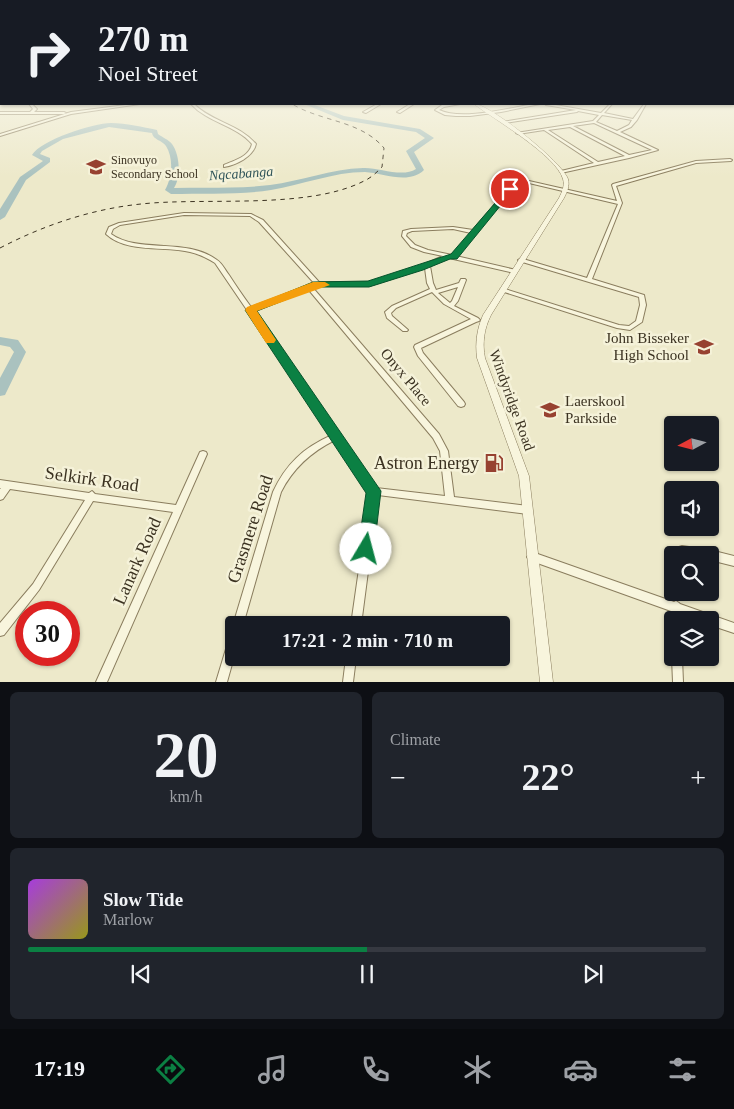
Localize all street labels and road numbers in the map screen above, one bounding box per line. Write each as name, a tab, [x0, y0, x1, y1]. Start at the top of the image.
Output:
street label: Onyx Place	[378, 345, 435, 409]
street label: Windyridge Road	[486, 347, 538, 453]
street label: Selkirk Road	[44, 463, 140, 495]
street label: Grasmere Road	[223, 472, 277, 586]
street label: Lanark Road	[109, 514, 165, 608]

